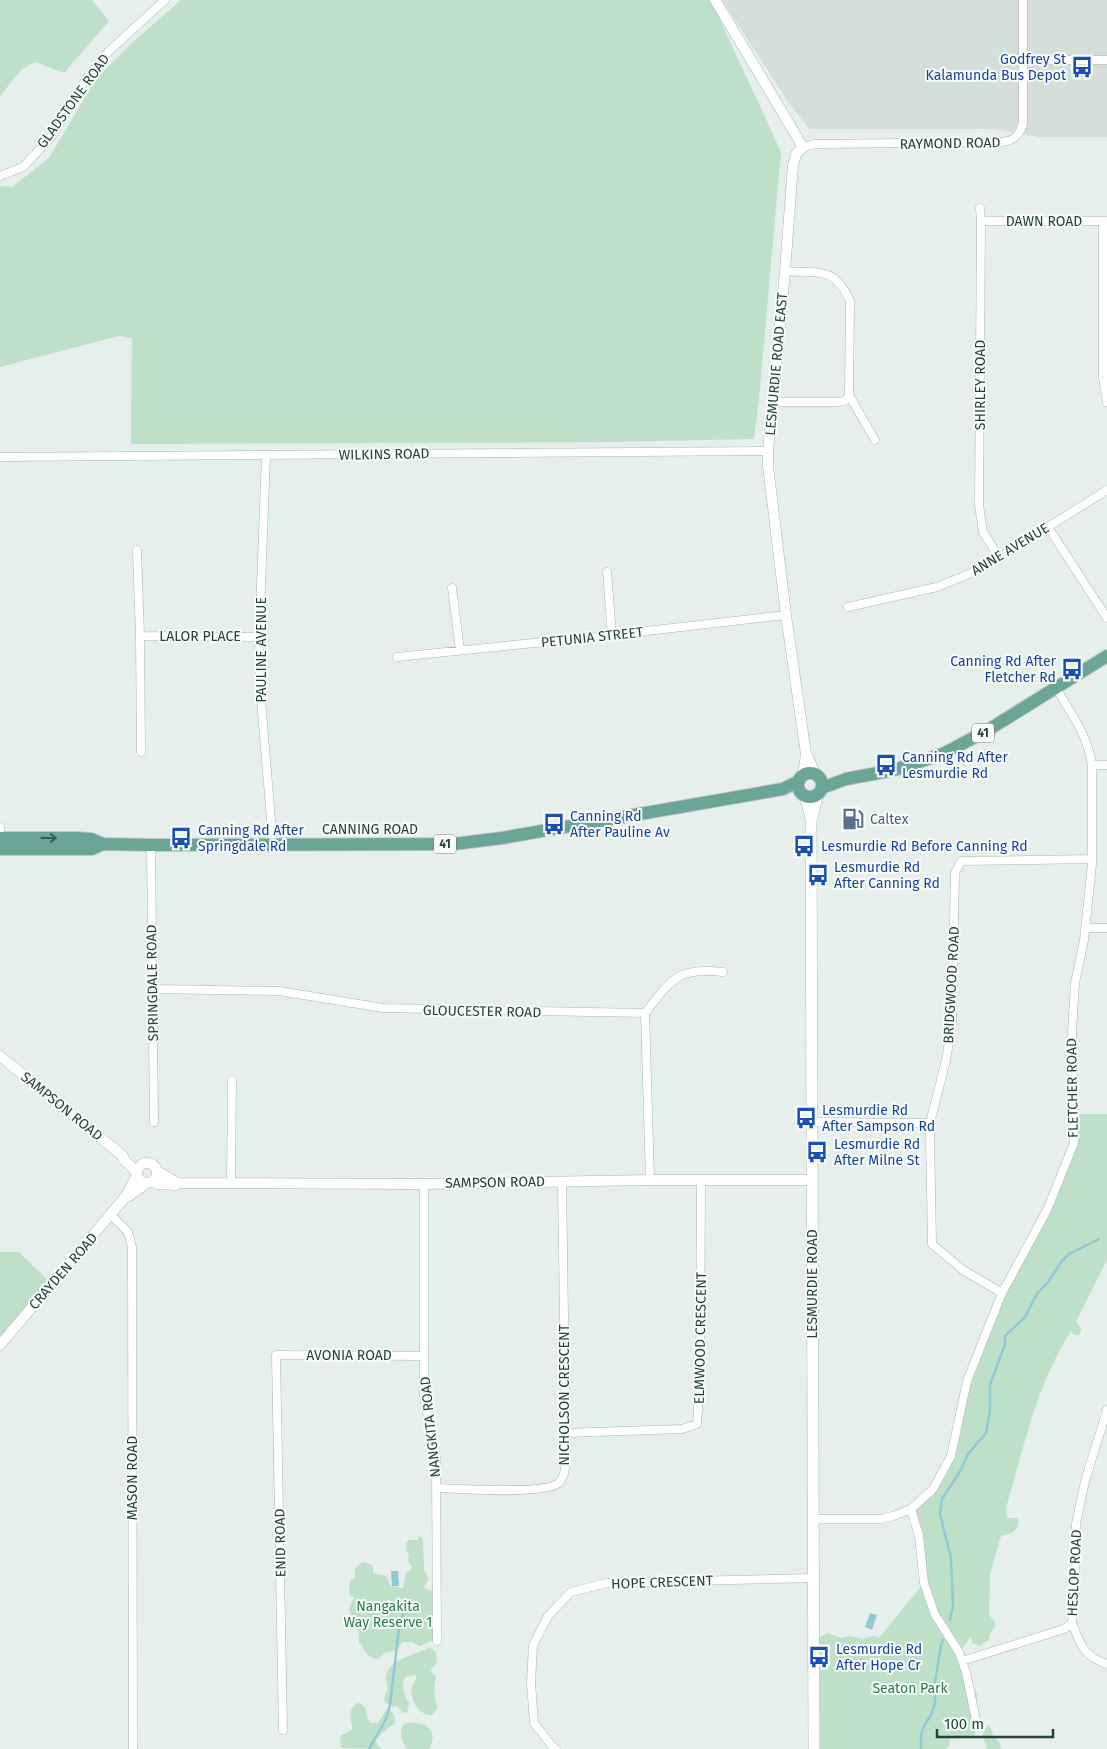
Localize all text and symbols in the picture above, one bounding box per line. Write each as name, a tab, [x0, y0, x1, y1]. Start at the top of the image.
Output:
street label: GLADSTONE ROAD	[34, 51, 113, 152]
place label: Godfrey St Kalamunda Bus Depot	[926, 51, 1067, 84]
bus stop icon: Godfrey St Kalamunda Bus Depot	[1069, 54, 1095, 80]
street label: RAYMOND ROAD	[899, 134, 1001, 153]
street label: DAWN ROAD	[1006, 213, 1082, 230]
street label: LESMURDIE ROAD EAST	[762, 291, 791, 436]
street label: SHIRLEY ROAD	[972, 340, 989, 430]
street label: WILKINS ROAD	[338, 445, 430, 464]
street label: ANNE AVENUE	[968, 520, 1052, 579]
street label: PAULINE AVENUE	[253, 597, 270, 703]
street label: PETUNIA STREET	[540, 624, 645, 651]
street label: LALOR PLACE	[159, 628, 241, 645]
place label: Canning Rd After Fletcher Rd	[950, 653, 1057, 686]
bus stop icon: Canning Rd After Fletcher Rd	[1059, 656, 1085, 682]
road number: 41	[972, 724, 994, 742]
place label: Canning Rd After Lesmurdie Rd	[902, 749, 1008, 782]
bus stop icon: Canning Rd After Lesmurdie Rd	[873, 752, 899, 778]
fuel station icon: Caltex	[840, 806, 866, 832]
place label: Canning Rd After Pauline Av	[570, 808, 670, 841]
bus stop icon: Canning Rd After Pauline Av	[541, 811, 567, 837]
place label: Caltex	[870, 811, 909, 828]
street label: CANNING ROAD	[322, 821, 418, 838]
place label: Canning Rd After Springdale Rd	[198, 822, 304, 855]
bus stop icon: Canning Rd After Springdale Rd	[168, 825, 194, 851]
one-way arrow	[40, 833, 56, 843]
bus stop icon: Lesmurdie Rd Before Canning Rd	[791, 833, 817, 859]
road number: 41	[434, 834, 456, 854]
place label: Lesmurdie Rd Before Canning Rd	[821, 838, 1028, 855]
place label: Lesmurdie Rd After Canning Rd	[834, 859, 940, 892]
bus stop icon: Lesmurdie Rd After Canning Rd	[805, 862, 831, 888]
street label: SPRINGDALE ROAD	[143, 924, 162, 1042]
street label: BRIDGWOOD ROAD	[940, 926, 963, 1044]
street label: GLOUCESTER ROAD	[423, 1002, 541, 1021]
street label: FLETCHER ROAD	[1063, 1038, 1082, 1138]
street label: SAMPSON ROAD	[18, 1068, 106, 1144]
place label: Lesmurdie Rd After Sampson Rd	[822, 1102, 935, 1135]
bus stop icon: Lesmurdie Rd After Sampson Rd	[793, 1105, 819, 1131]
place label: Lesmurdie Rd After Milne St	[834, 1136, 920, 1169]
bus stop icon: Lesmurdie Rd After Milne St	[804, 1139, 830, 1165]
street label: SAMPSON ROAD	[445, 1173, 545, 1192]
street label: LESMURDIE ROAD	[804, 1229, 821, 1339]
street label: CRAYDEN ROAD	[25, 1230, 101, 1313]
street label: ELMWOOD CRESCENT	[691, 1271, 710, 1404]
street label: NICHOLSON CRESCENT	[556, 1323, 573, 1466]
street label: AVONIA ROAD	[306, 1347, 392, 1364]
street label: NANGKITA ROAD	[417, 1376, 444, 1478]
street label: MASON ROAD	[124, 1436, 141, 1520]
street label: ENID ROAD	[271, 1508, 290, 1578]
street label: HESLOP ROAD	[1064, 1529, 1085, 1617]
street label: HOPE CRESCENT	[611, 1572, 714, 1593]
park label: Nangakita Way Reserve 1	[344, 1598, 432, 1631]
place label: Lesmurdie Rd After Hope Cr	[836, 1641, 922, 1674]
bus stop icon: Lesmurdie Rd After Hope Cr	[806, 1644, 832, 1670]
park label: Seaton Park	[872, 1680, 948, 1697]
scale bar	[937, 1706, 1053, 1738]
text: 100 m	[944, 1715, 984, 1733]

